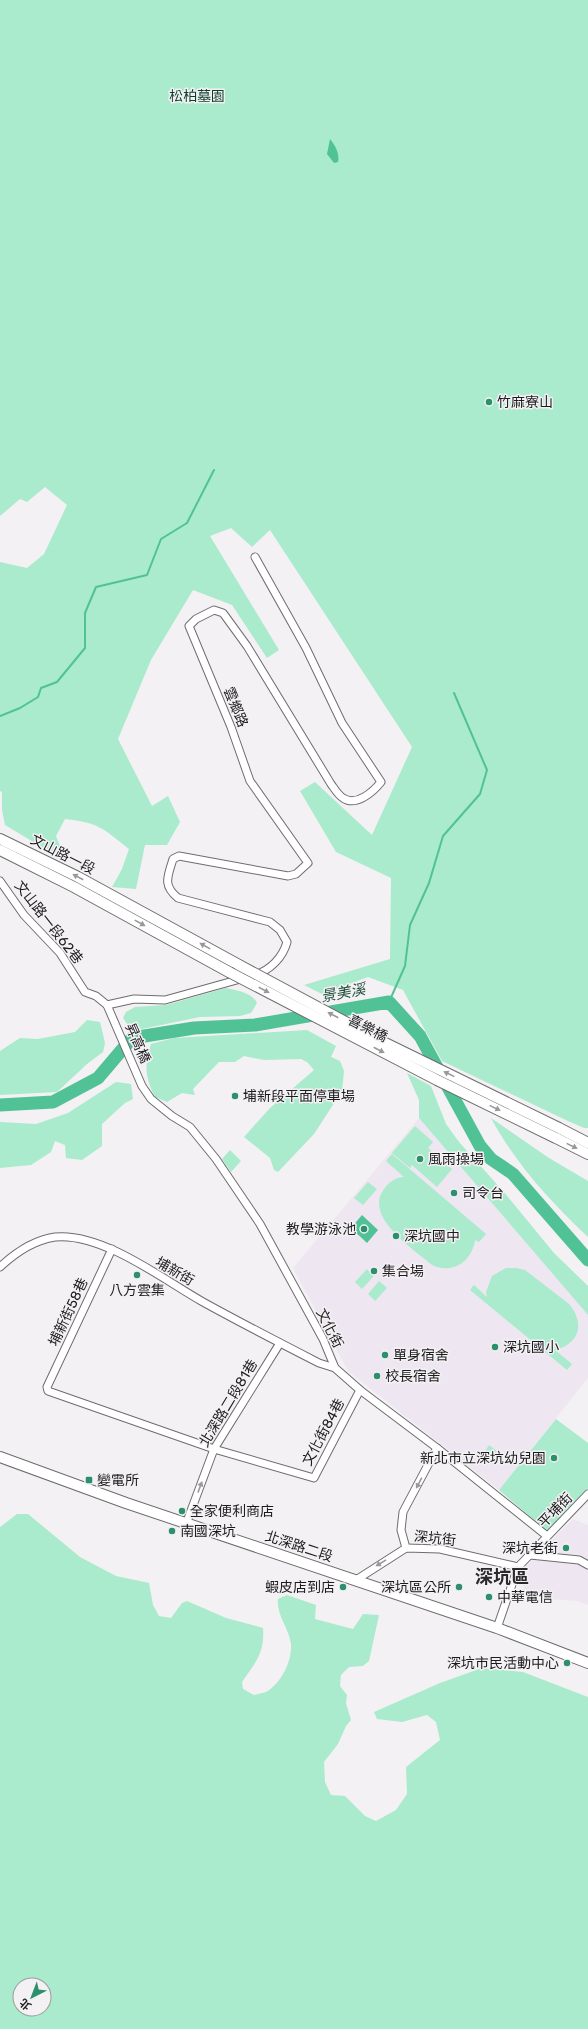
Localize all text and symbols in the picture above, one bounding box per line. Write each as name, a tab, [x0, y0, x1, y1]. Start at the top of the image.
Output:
park label: 松柏墓園	[169, 88, 225, 105]
place label: 竹麻寮山	[497, 394, 553, 411]
marker: 竹麻寮山	[484, 397, 494, 407]
street label: 雲鄉路	[220, 685, 251, 730]
street label: 文山路一段	[28, 831, 98, 878]
one-way arrow	[72, 874, 83, 880]
street label: 文山路一段62巷	[11, 877, 86, 967]
one-way arrow	[134, 919, 146, 926]
one-way arrow	[199, 943, 211, 950]
water label: 景美溪	[319, 980, 369, 1006]
one-way arrow	[258, 987, 270, 993]
one-way arrow	[327, 1011, 339, 1018]
street label: 喜樂橋	[345, 1011, 390, 1046]
street label: 昇高橋	[121, 1021, 154, 1066]
one-way arrow	[373, 1047, 385, 1053]
one-way arrow	[443, 1071, 454, 1077]
place label: 埔新段平面停車場	[243, 1088, 355, 1105]
marker: 埔新段平面停車場	[230, 1091, 240, 1101]
one-way arrow	[489, 1105, 501, 1111]
one-way arrow	[566, 1143, 578, 1149]
place label: 風雨操場	[428, 1151, 484, 1168]
marker: 風雨操場	[415, 1154, 425, 1164]
place label: 司令台	[462, 1185, 504, 1202]
marker: 司令台	[449, 1188, 459, 1198]
place label: 教學游泳池	[286, 1221, 356, 1238]
marker: 教學游泳池	[359, 1224, 369, 1234]
place label: 深坑國中	[404, 1228, 460, 1245]
marker: 深坑國中	[391, 1231, 401, 1241]
street label: 埔新街	[152, 1254, 197, 1289]
place label: 集合場	[382, 1263, 424, 1280]
marker: 集合場	[369, 1266, 379, 1276]
marker: 八方雲集	[132, 1270, 142, 1280]
street label: 埔新街58巷	[45, 1275, 92, 1349]
place label: 八方雲集	[109, 1282, 165, 1299]
street label: 文化街	[312, 1306, 347, 1351]
place label: 深坑國小	[503, 1339, 559, 1356]
marker: 深坑國小	[490, 1342, 500, 1352]
place label: 單身宿舍	[393, 1347, 449, 1364]
marker: 單身宿舍	[380, 1350, 390, 1360]
street label: 北深路二段81巷	[196, 1356, 261, 1450]
place label: 校長宿舍	[385, 1368, 441, 1385]
marker: 校長宿舍	[372, 1371, 382, 1381]
street label: 文化街84巷	[299, 1396, 348, 1469]
place label: 新北市立深坑幼兒園	[420, 1450, 546, 1467]
marker: 新北市立深坑幼兒園	[549, 1453, 559, 1463]
place label: 變電所	[97, 1472, 139, 1489]
marker: 變電所	[84, 1475, 94, 1485]
one-way arrow	[415, 1477, 422, 1488]
one-way arrow	[197, 1481, 203, 1493]
street label: 平埔街	[535, 1489, 576, 1531]
place label: 全家便利商店	[190, 1503, 274, 1520]
marker: 全家便利商店	[177, 1506, 187, 1516]
place label: 南國深坑	[180, 1523, 236, 1540]
marker: 南國深坑	[167, 1526, 177, 1536]
street label: 北深路二段	[263, 1528, 335, 1565]
street label: 深坑街	[413, 1528, 457, 1549]
place label: 深坑老街	[502, 1540, 558, 1557]
marker: 深坑老街	[561, 1543, 571, 1553]
one-way arrow	[375, 1560, 387, 1567]
district label: 深坑區	[475, 1566, 529, 1588]
place label: 蝦皮店到店	[265, 1579, 335, 1596]
place label: 深坑區公所	[381, 1579, 451, 1596]
marker: 蝦皮店到店	[338, 1582, 348, 1592]
marker: 深坑區公所	[454, 1582, 464, 1592]
place label: 中華電信	[497, 1589, 553, 1606]
marker: 中華電信	[484, 1592, 494, 1602]
place label: 深坑市民活動中心	[447, 1655, 559, 1672]
marker: 深坑市民活動中心	[562, 1658, 572, 1668]
north arrow	[12, 1977, 52, 2017]
text: 北	[17, 1996, 34, 2013]

